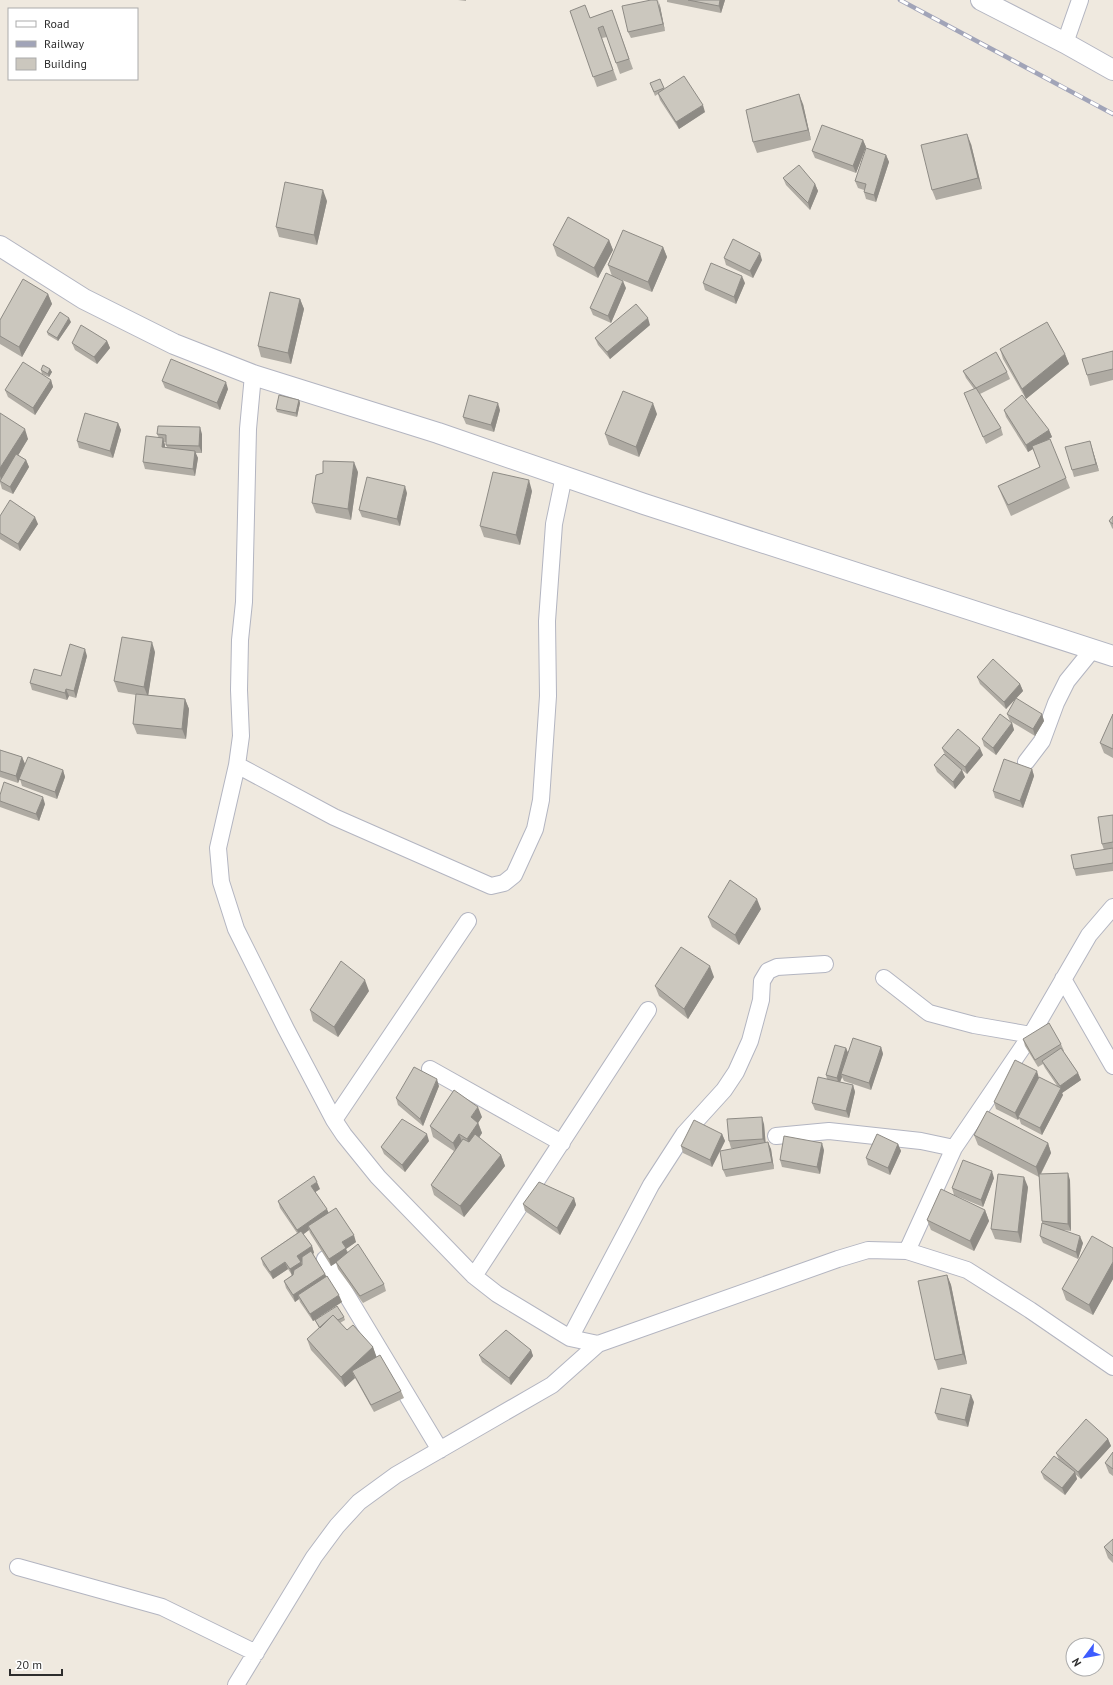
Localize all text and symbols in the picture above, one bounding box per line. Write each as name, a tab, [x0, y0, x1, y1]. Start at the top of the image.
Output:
legend	[8, 8, 138, 80]
text: Road	[44, 16, 69, 31]
text: Railway	[44, 36, 84, 51]
text: Building	[44, 56, 87, 71]
north arrow	[1065, 1637, 1105, 1677]
scale bar	[10, 1651, 62, 1677]
text: N	[1069, 1656, 1084, 1669]
text: 20 m	[16, 1657, 42, 1672]

